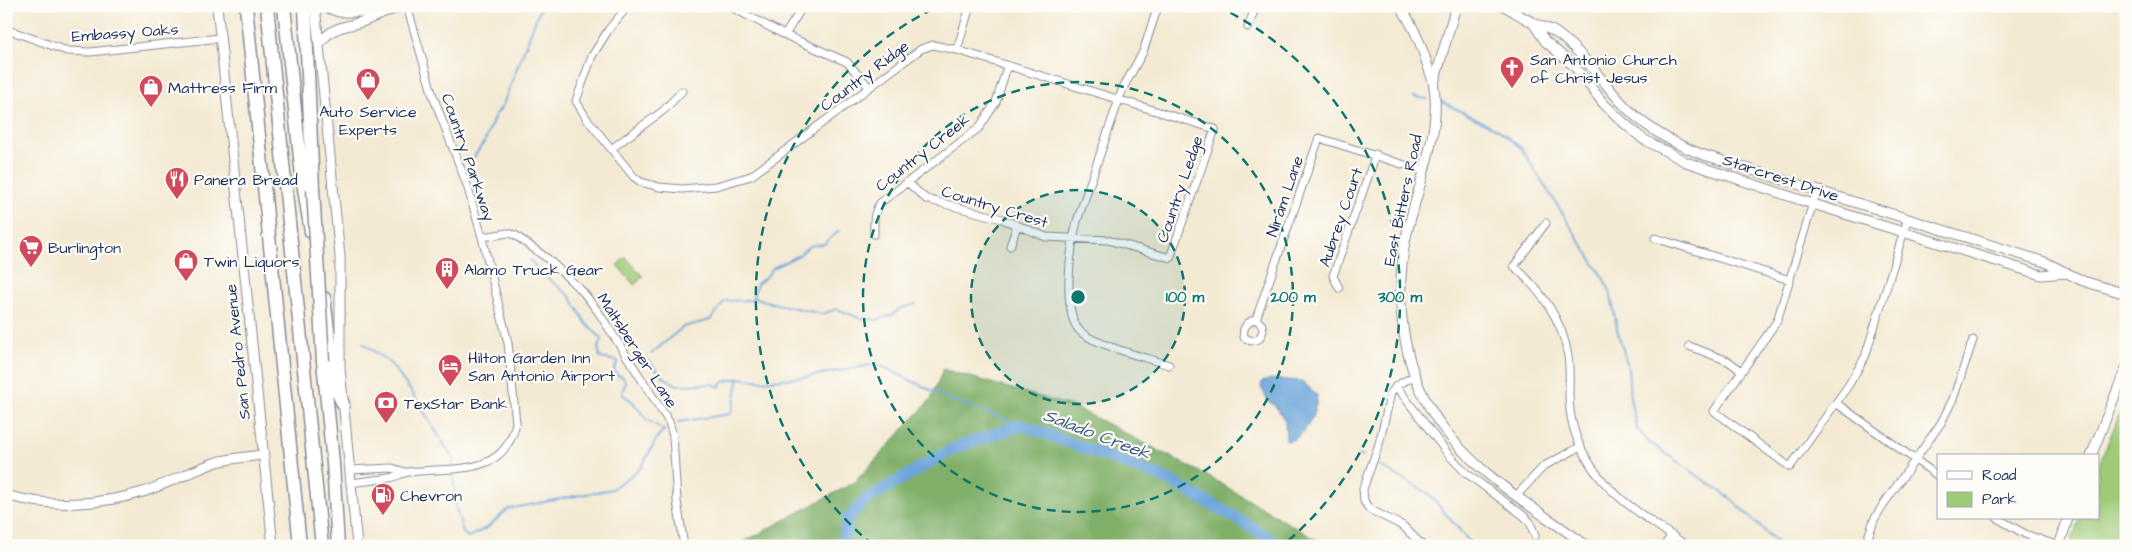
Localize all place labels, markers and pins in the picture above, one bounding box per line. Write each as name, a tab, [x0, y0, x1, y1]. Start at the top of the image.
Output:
place label: San Antonio Church of Christ Jesus	[1530, 49, 1677, 89]
church icon: San Antonio Church of Christ Jesus	[1499, 55, 1525, 89]
shop icon: Auto Service Experts	[355, 67, 381, 101]
shop icon: Mattress Firm	[138, 74, 164, 108]
place label: Mattress Firm	[168, 77, 278, 99]
place label: Auto Service Experts	[319, 101, 417, 141]
restaurant icon: Panera Bread	[164, 166, 190, 200]
place label: Panera Bread	[194, 169, 298, 191]
supermarket icon: Burlington	[18, 234, 44, 268]
place label: Burlington	[48, 237, 121, 260]
shop icon: Twin Liquors	[173, 248, 199, 282]
place label: Twin Liquors	[204, 251, 299, 273]
building icon: Alamo Truck Gear	[434, 256, 460, 290]
place label: Alamo Truck Gear	[464, 259, 603, 281]
centre of rings	[1069, 288, 1087, 306]
place label: Hilton Garden Inn San Antonio Airport	[468, 347, 616, 387]
hotel icon: Hilton Garden Inn San Antonio Airport	[437, 353, 463, 387]
bank icon: TexStar Bank	[373, 390, 399, 424]
place label: TexStar Bank	[404, 393, 508, 415]
fuel station icon: Chevron	[370, 482, 396, 516]
place label: Chevron	[400, 485, 462, 507]

